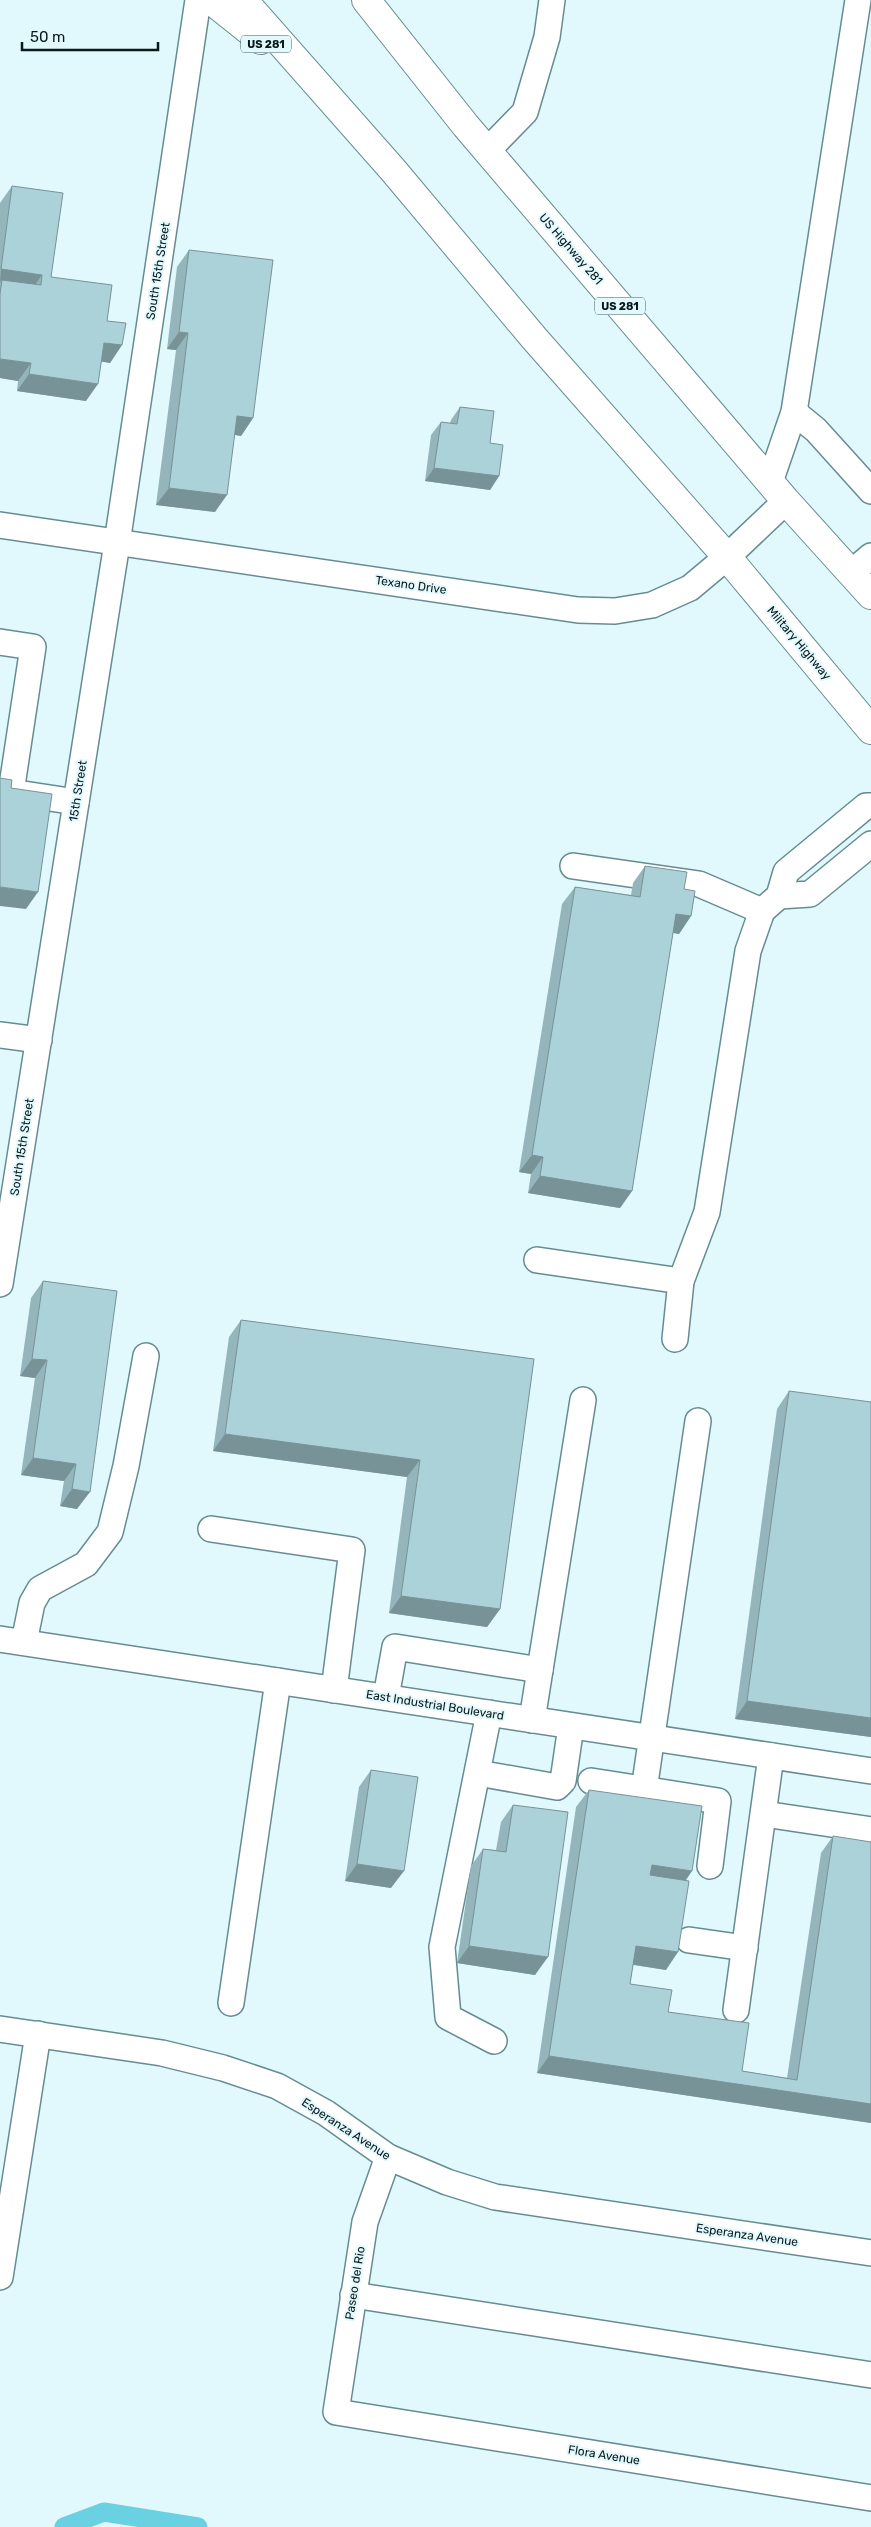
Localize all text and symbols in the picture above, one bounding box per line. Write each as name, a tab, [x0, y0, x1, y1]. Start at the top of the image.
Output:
scale bar	[22, 20, 159, 52]
text: 50 m	[30, 28, 65, 46]
road number: US 281	[241, 36, 291, 52]
street label: US Highway 281	[536, 211, 606, 287]
street label: South 15th Street	[143, 221, 173, 321]
road number: US 281	[595, 298, 645, 314]
street label: Texano Drive	[375, 573, 448, 597]
street label: Military Highway	[764, 603, 834, 683]
street label: 15th Street	[66, 759, 90, 823]
street label: South 15th Street	[7, 1097, 37, 1197]
street label: East Industrial Boulevard	[365, 1687, 505, 1723]
street label: Esperanza Avenue	[299, 2095, 393, 2163]
street label: Esperanza Avenue	[695, 2221, 799, 2249]
street label: Paseo del Rio	[342, 2245, 368, 2321]
street label: Flora Avenue	[567, 2442, 641, 2468]

